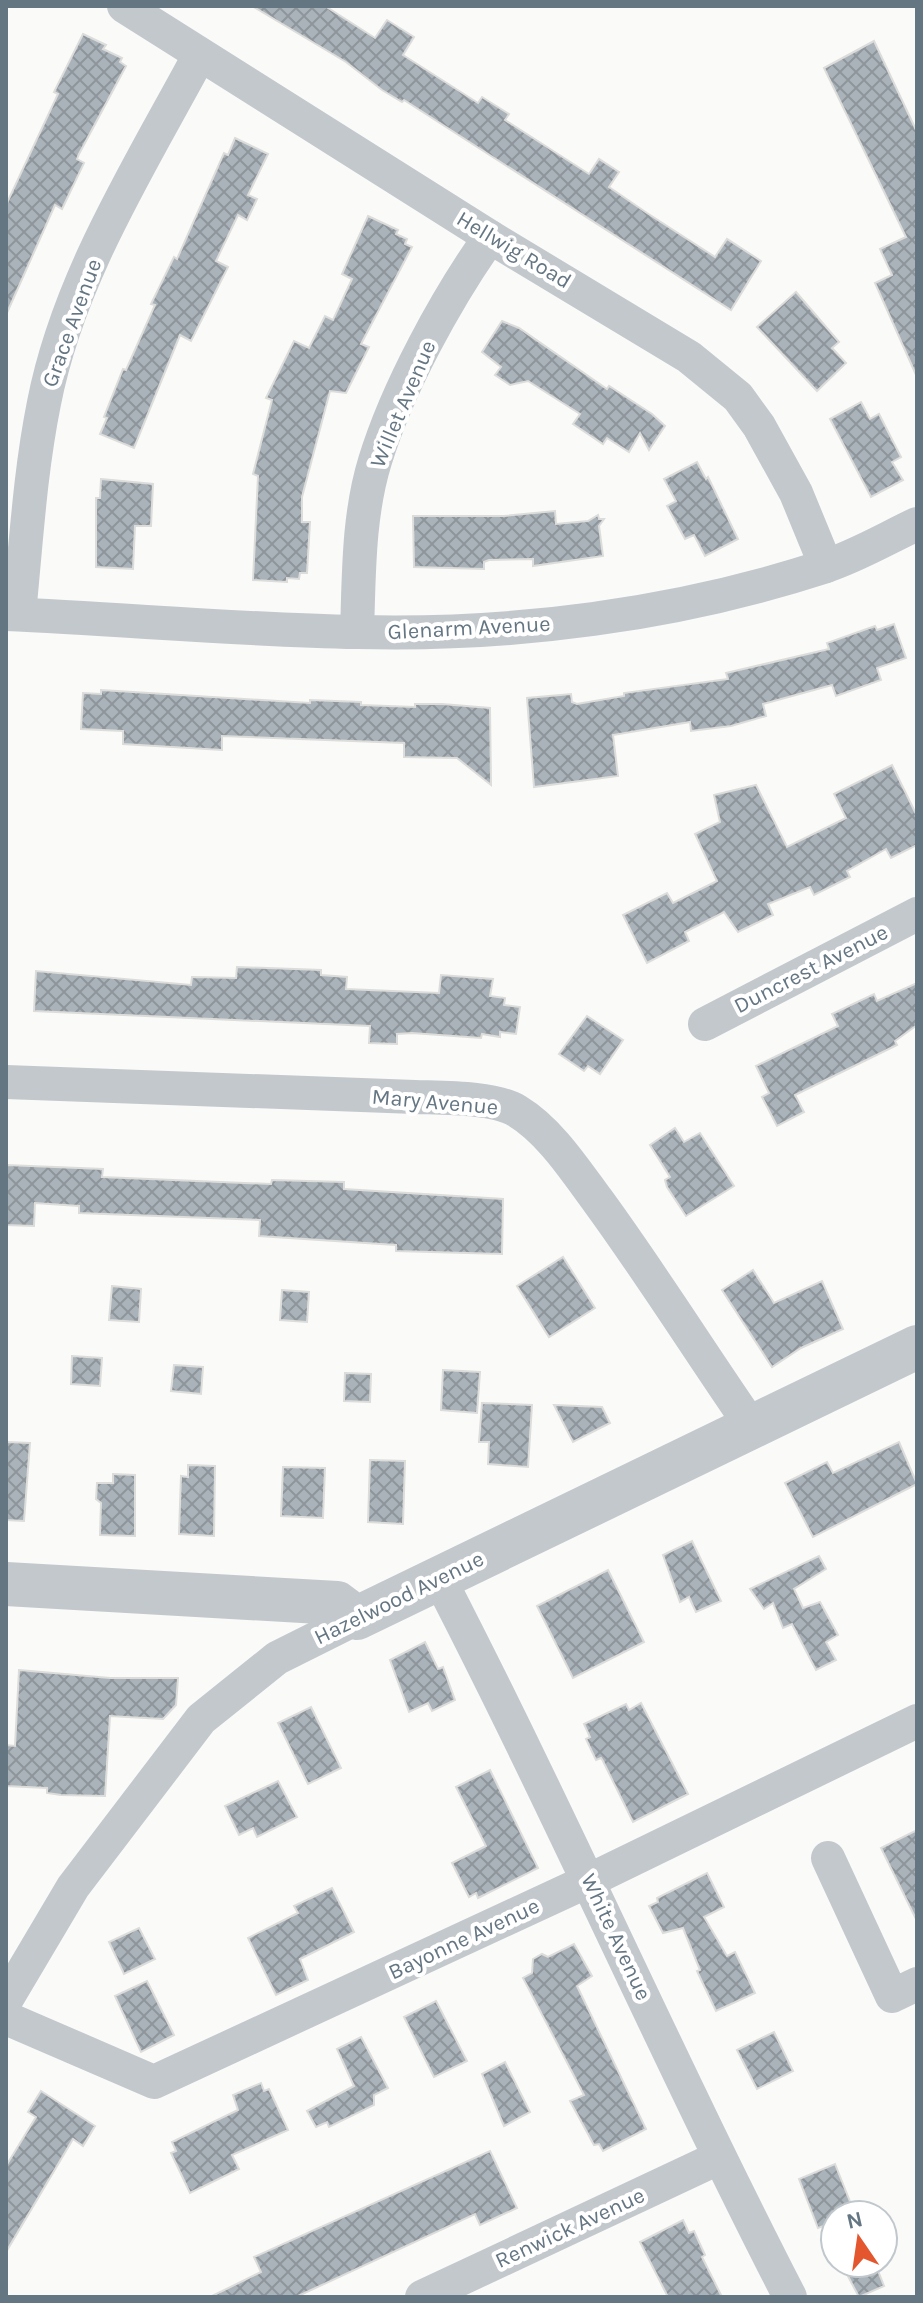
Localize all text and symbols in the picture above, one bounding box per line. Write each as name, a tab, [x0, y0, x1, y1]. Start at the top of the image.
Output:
street label: Hellwig Road	[452, 206, 576, 294]
street label: Grace Avenue	[37, 255, 107, 391]
street label: Willet Avenue	[365, 336, 441, 472]
street label: Glenarm Avenue	[387, 611, 551, 645]
street label: Duncrest Avenue	[730, 919, 892, 1019]
street label: Mary Avenue	[371, 1084, 499, 1120]
street label: Hazelwood Avenue	[310, 1546, 488, 1650]
street label: White Avenue	[575, 1870, 657, 2004]
street label: Bayonne Avenue	[384, 1893, 544, 1985]
street label: Renwick Avenue	[491, 2182, 649, 2274]
north arrow	[819, 2199, 899, 2279]
text: N	[844, 2206, 865, 2235]

